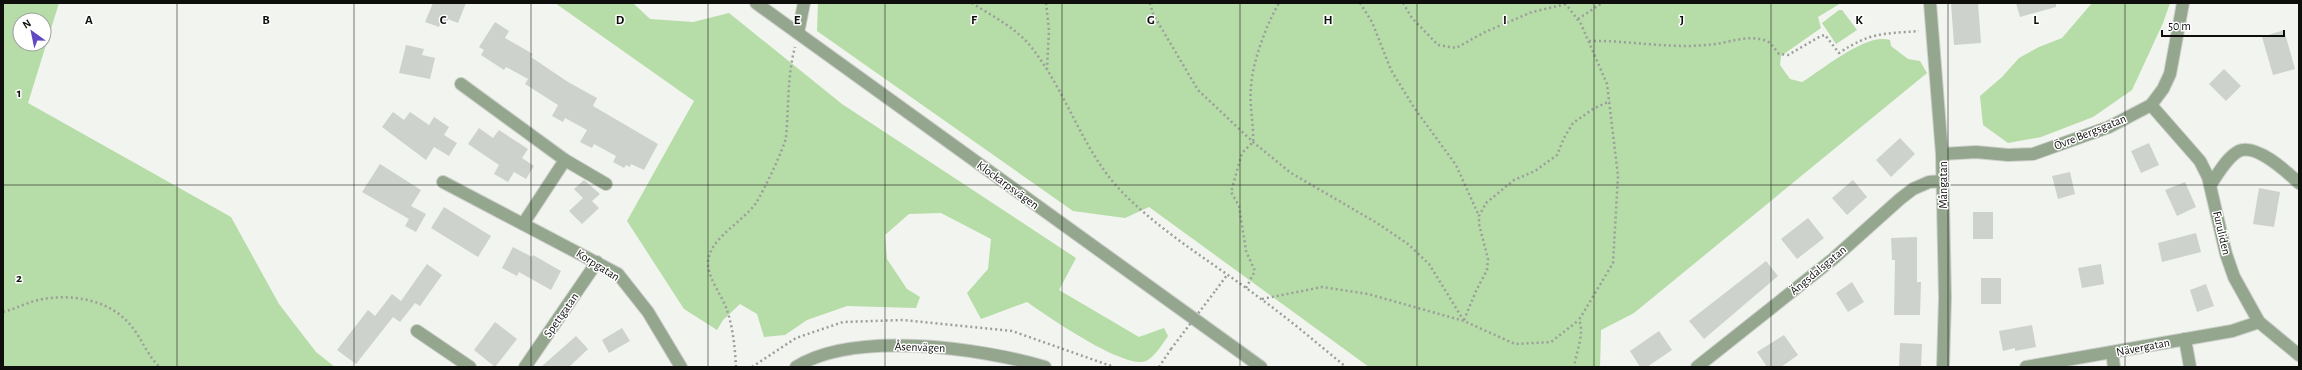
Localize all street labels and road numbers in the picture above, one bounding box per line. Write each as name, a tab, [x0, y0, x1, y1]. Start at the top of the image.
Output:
street label: Övre Bergsgatan	[2052, 111, 2128, 152]
street label: Klockarpsvägen	[975, 159, 1041, 211]
street label: Mångatan	[1937, 161, 1949, 209]
street label: Furuliden	[2211, 210, 2233, 256]
street label: Ängsdalsgatan	[1787, 242, 1848, 297]
street label: Korpgatan	[574, 247, 622, 283]
street label: Spettgatan	[541, 291, 581, 339]
street label: Nävergatan	[2115, 336, 2171, 358]
street label: Åsenvägen	[894, 338, 946, 354]

